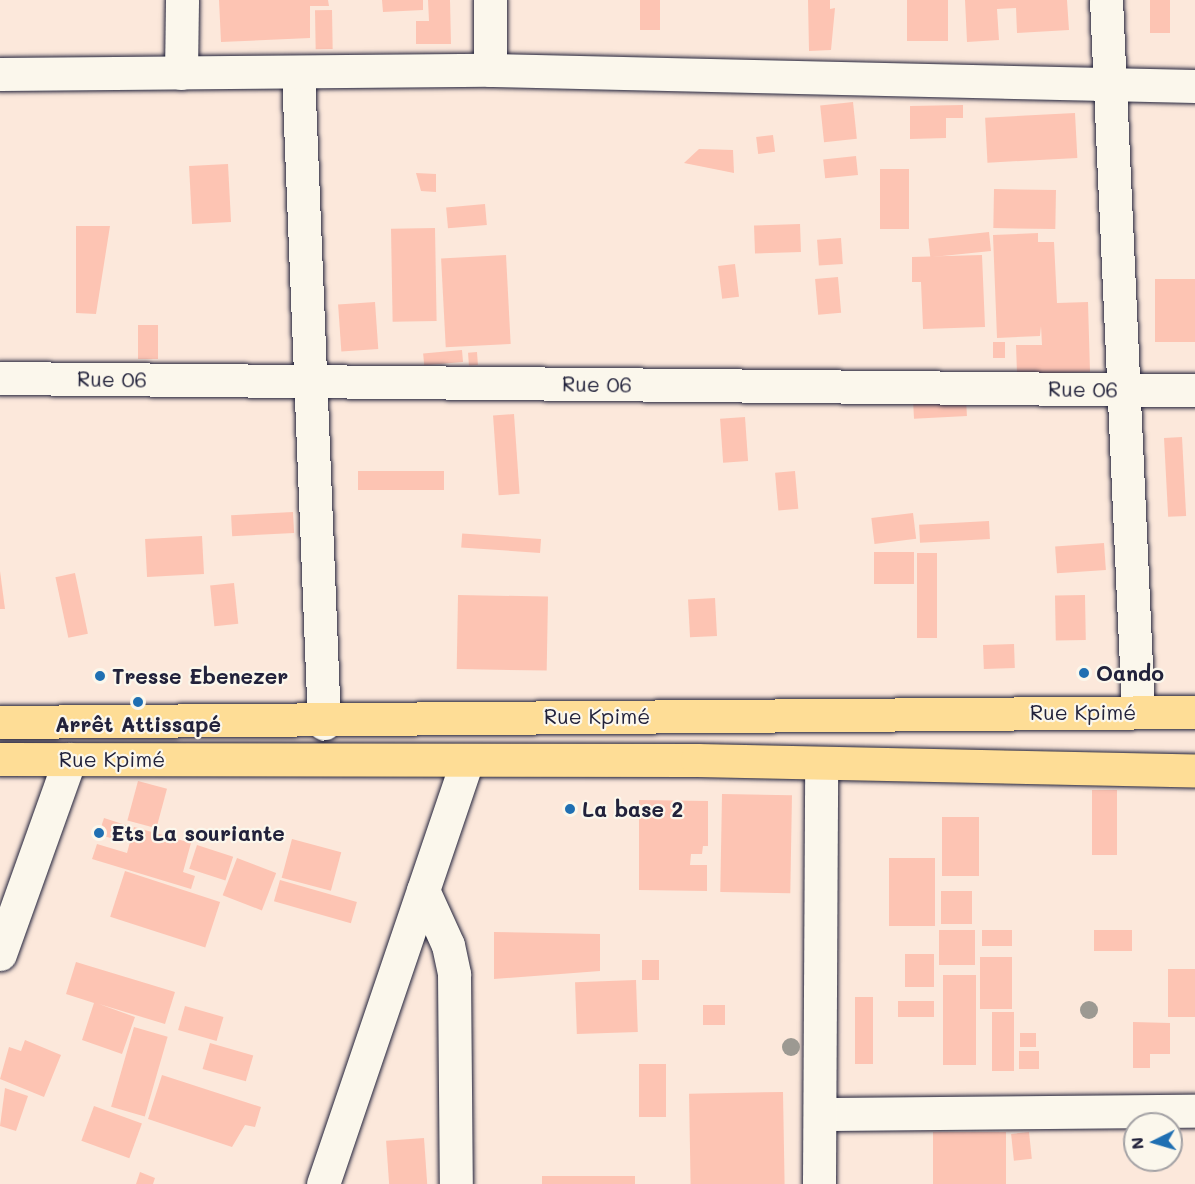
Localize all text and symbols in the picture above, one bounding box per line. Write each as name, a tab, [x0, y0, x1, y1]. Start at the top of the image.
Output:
street label: Rue 06	[77, 366, 147, 392]
street label: Rue 06	[562, 371, 632, 397]
street label: Rue 06	[1048, 376, 1118, 402]
place label: Oando	[1096, 660, 1164, 686]
place label: Tresse Ebenezer	[112, 663, 288, 689]
marker: Oando	[1077, 666, 1091, 680]
marker: Tresse Ebenezer	[93, 669, 107, 683]
marker: Arrêt Attissapé	[131, 695, 145, 709]
street label: Rue Kpimé	[1030, 699, 1136, 725]
street label: Rue Kpimé	[544, 703, 650, 729]
place label: Arrêt Attissapé	[55, 711, 221, 737]
street label: Rue Kpimé	[59, 746, 165, 772]
place label: La base 2	[582, 796, 683, 822]
marker: La base 2	[563, 802, 577, 816]
place label: Ets La souriante	[111, 820, 285, 846]
marker: Ets La souriante	[92, 826, 106, 840]
north arrow	[1123, 1112, 1183, 1172]
text: N	[1126, 1136, 1148, 1150]

